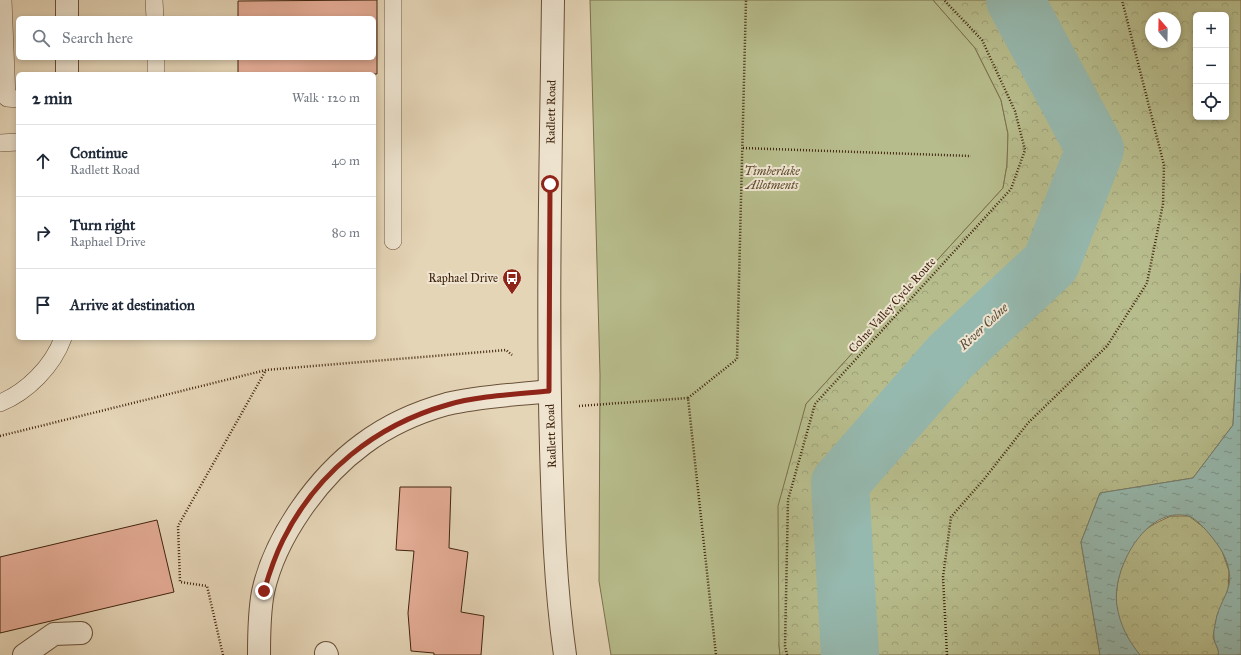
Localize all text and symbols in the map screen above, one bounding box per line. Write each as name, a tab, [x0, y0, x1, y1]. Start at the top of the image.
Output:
north arrow	[1145, 12, 1181, 48]
map controls	[1193, 12, 1229, 120]
button: +	[1193, 12, 1229, 48]
search box	[16, 16, 376, 60]
icon: search	[30, 27, 52, 49]
text: Search here	[62, 29, 133, 47]
button: −	[1193, 48, 1229, 84]
street label: Radlett Road	[543, 80, 559, 144]
button: locate	[1193, 84, 1229, 120]
text: 2 min	[32, 88, 72, 109]
text: Walk · 120 m	[292, 90, 360, 106]
text: Continue	[70, 144, 128, 162]
icon: ahead	[32, 150, 54, 172]
text: 40 m	[331, 153, 360, 169]
text: Radlett Road	[70, 162, 140, 178]
park label: Timberlake Allotments	[744, 164, 800, 192]
route start	[541, 175, 559, 193]
text: Turn right	[70, 216, 135, 234]
icon: right	[32, 222, 54, 244]
text: 80 m	[332, 225, 360, 241]
text: Raphael Drive	[70, 234, 146, 250]
street label: Colne Valley Cycle Route	[846, 254, 938, 356]
bus stop icon: Raphael Drive	[501, 267, 523, 295]
place label: Raphael Drive	[428, 271, 498, 285]
icon: arrive	[32, 294, 54, 316]
text: Arrive at destination	[70, 296, 195, 314]
water label: River Colne	[955, 299, 1012, 354]
street label: Radlett Road	[543, 404, 559, 468]
route end	[255, 582, 273, 600]

